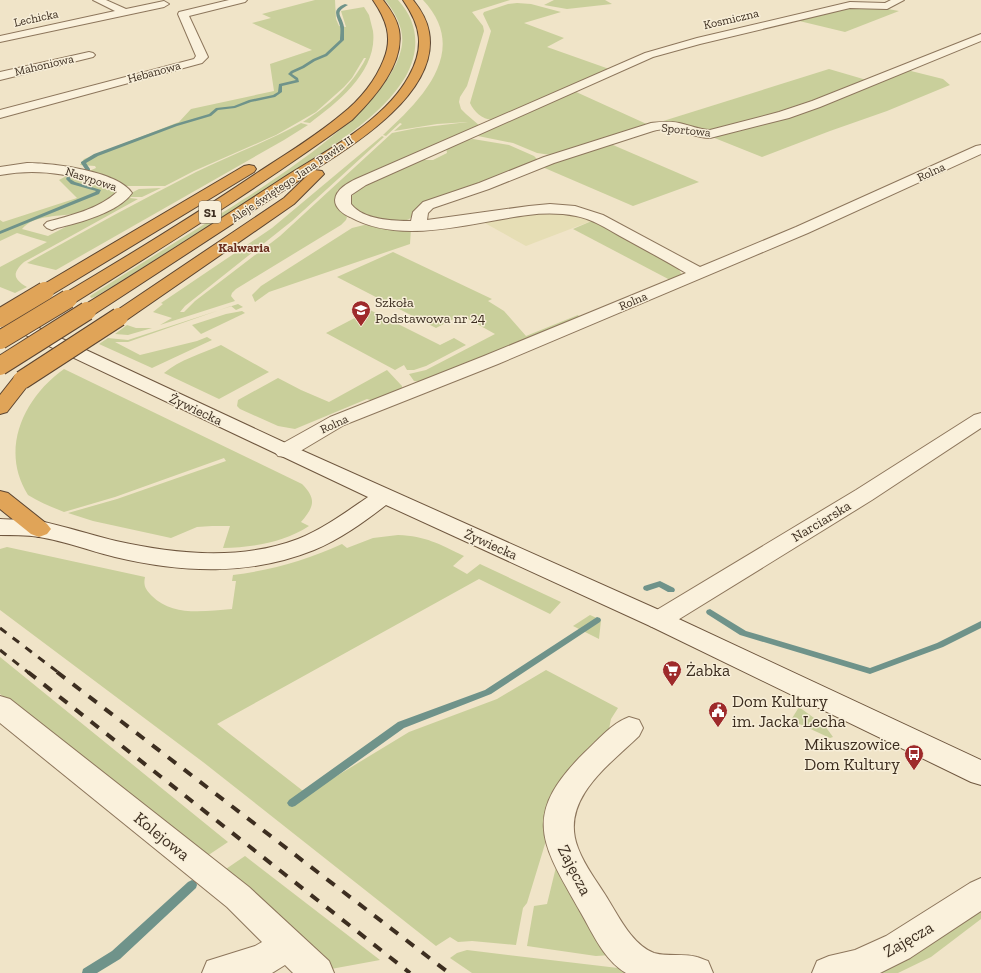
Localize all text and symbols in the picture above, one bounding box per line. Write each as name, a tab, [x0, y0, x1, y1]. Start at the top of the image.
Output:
street label: Lechicka	[12, 6, 60, 30]
street label: Kosmiczna	[702, 6, 760, 32]
street label: Mahoniowa	[13, 51, 75, 79]
street label: Hebanowa	[126, 58, 182, 86]
street label: Sportowa	[661, 120, 712, 140]
street label: Aleje świętego Jana Pawła II	[228, 133, 356, 226]
street label: Rolna	[915, 159, 947, 185]
street label: Nasypowa	[63, 164, 119, 194]
road number: S1	[199, 201, 221, 223]
district label: Kalwaria	[218, 240, 270, 255]
street label: Rolna	[617, 289, 649, 313]
place label: Szkoła Podstawowa nr 24	[375, 294, 486, 327]
school or university icon: Szkoła Podstawowa nr 24	[350, 299, 372, 327]
street label: Żywiecka	[167, 390, 225, 429]
street label: Rolna	[318, 411, 350, 437]
street label: Narciarska	[789, 497, 854, 546]
street label: Żywiecka	[462, 525, 520, 564]
supermarket icon: Żabka	[661, 659, 683, 687]
place label: Żabka	[686, 660, 730, 680]
place label: Dom Kultury im. Jacka Lecha	[732, 691, 846, 731]
public building icon: Dom Kultury im. Jacka Lecha	[707, 700, 729, 728]
place label: Mikuszowice Dom Kultury	[804, 734, 900, 774]
bus stop icon: Mikuszowice Dom Kultury	[903, 743, 925, 771]
street label: Kolejowa	[129, 808, 194, 865]
street label: Zajęcza	[553, 841, 596, 899]
street label: Zajęcza	[880, 917, 937, 962]

